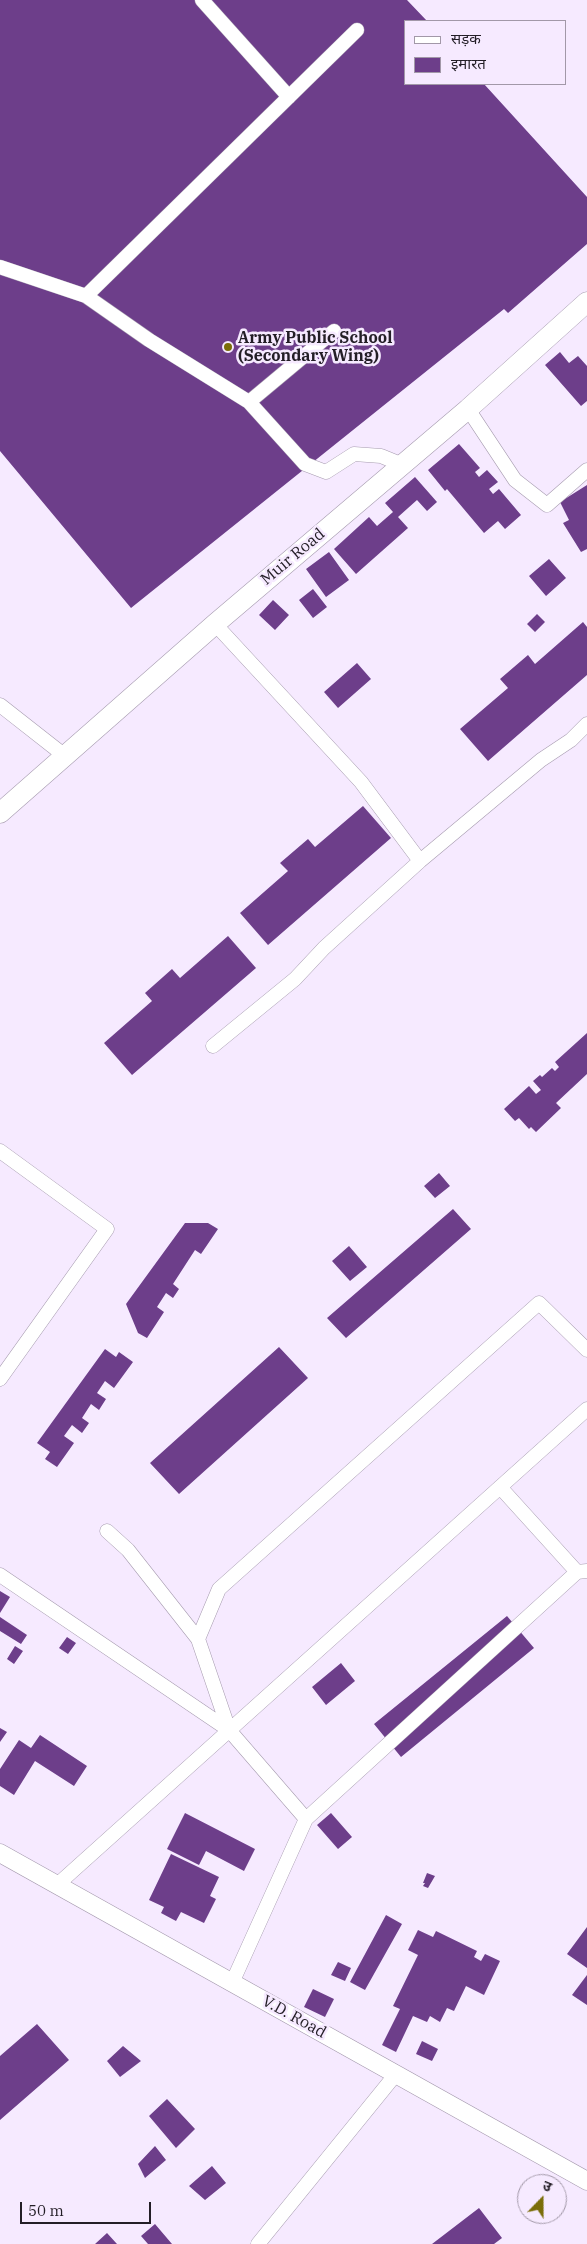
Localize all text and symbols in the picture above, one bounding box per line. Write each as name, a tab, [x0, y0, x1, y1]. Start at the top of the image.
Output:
legend	[404, 20, 567, 85]
text: सड़क	[451, 29, 481, 48]
text: इमारत	[451, 54, 486, 73]
place label: Army Public School (Secondary Wing)	[238, 328, 392, 366]
marker: Army Public School (Secondary Wing)	[222, 341, 234, 353]
street label: Muir Road	[257, 525, 329, 589]
street label: V.D. Road	[259, 1992, 329, 2042]
north arrow	[517, 2174, 567, 2224]
text: उ	[540, 2176, 554, 2196]
scale bar	[22, 2192, 154, 2224]
text: 50 m	[28, 2201, 64, 2220]

